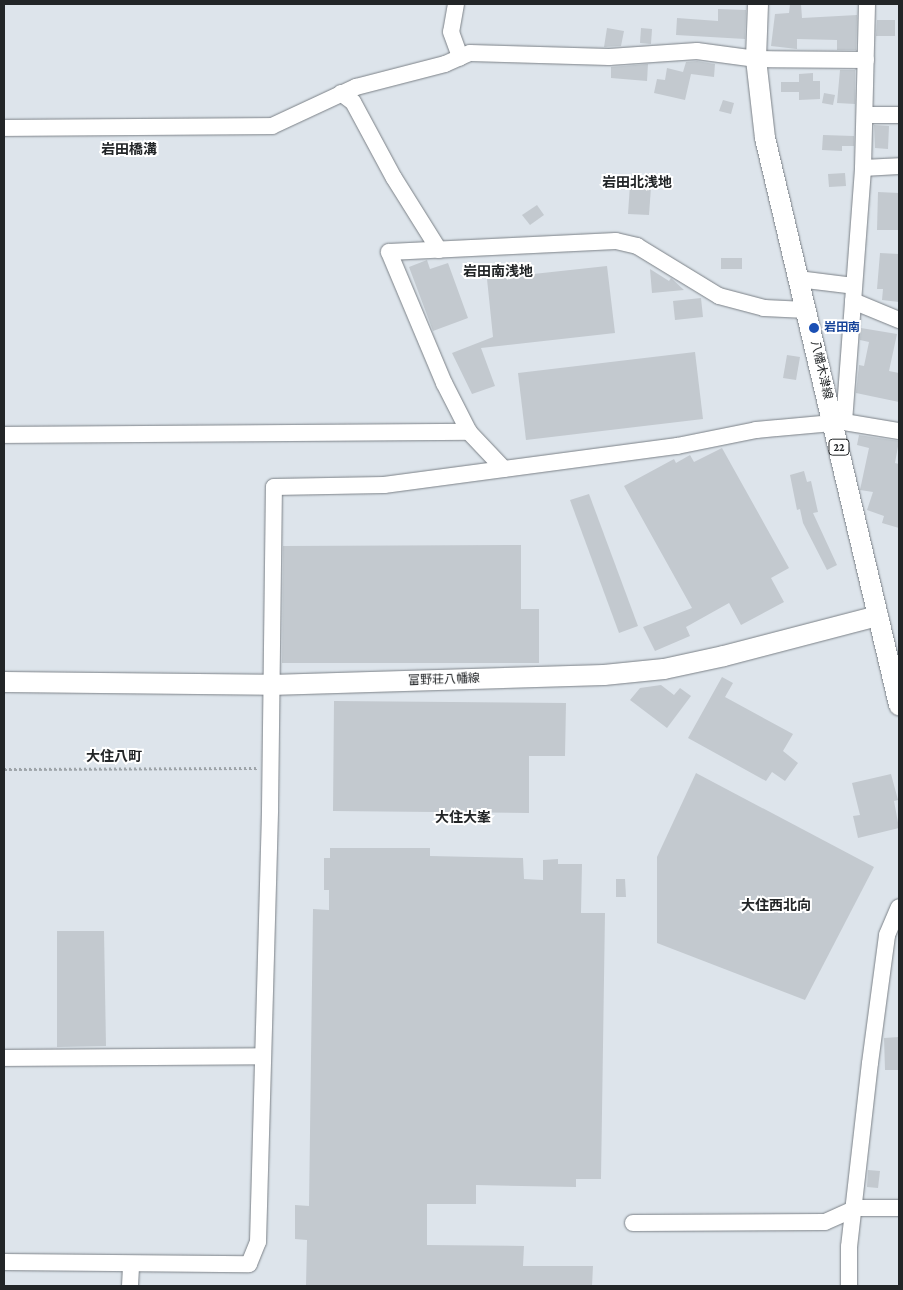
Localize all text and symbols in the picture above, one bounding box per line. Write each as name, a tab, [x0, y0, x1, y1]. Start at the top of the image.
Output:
district label: 岩田橋溝	[101, 141, 157, 157]
district label: 岩田北浅地	[602, 174, 672, 190]
district label: 岩田南浅地	[463, 263, 533, 279]
place label: 岩田南	[824, 321, 860, 335]
marker: 岩田南	[808, 322, 820, 334]
street label: 八幡木津線	[807, 339, 835, 401]
road number: 22	[828, 438, 850, 456]
street label: 富野荘八幡線	[408, 672, 480, 688]
district label: 大住八町	[86, 748, 142, 764]
district label: 大住大峯	[435, 809, 491, 825]
district label: 大住西北向	[741, 897, 811, 913]

